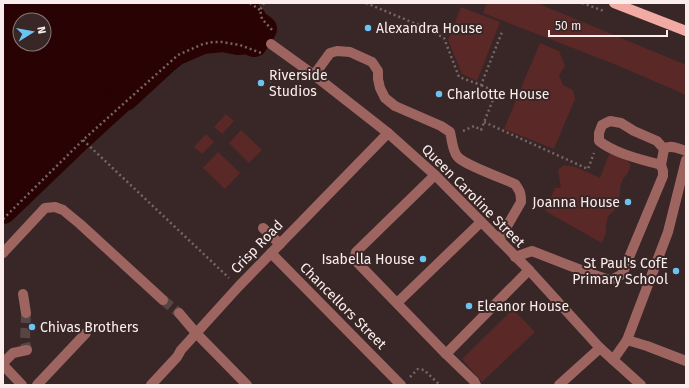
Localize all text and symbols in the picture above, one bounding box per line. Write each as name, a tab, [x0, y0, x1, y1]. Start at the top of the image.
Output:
north arrow	[12, 12, 52, 52]
scale bar	[549, 12, 667, 38]
text: 50 m	[555, 19, 581, 33]
place label: Alexandra House	[376, 20, 483, 37]
marker: Alexandra House	[363, 23, 373, 33]
text: N	[34, 25, 48, 35]
place label: Riverside Studios	[269, 67, 328, 100]
marker: Riverside Studios	[256, 78, 266, 88]
place label: Charlotte House	[447, 86, 549, 103]
marker: Charlotte House	[434, 89, 444, 99]
street label: Queen Caroline Street	[418, 141, 529, 252]
place label: Joanna House	[532, 194, 620, 211]
marker: Joanna House	[623, 197, 633, 207]
street label: Crisp Road	[227, 217, 287, 277]
place label: Isabella House	[321, 251, 415, 268]
marker: Isabella House	[418, 254, 428, 264]
place label: St Paul's CofE Primary School	[572, 255, 668, 288]
street label: Chancellors Street	[296, 259, 391, 354]
marker: St Paul's CofE Primary School	[671, 266, 681, 276]
place label: Eleanor House	[477, 298, 569, 315]
marker: Eleanor House	[464, 301, 474, 311]
place label: Chivas Brothers	[40, 319, 139, 336]
marker: Chivas Brothers	[27, 322, 37, 332]

